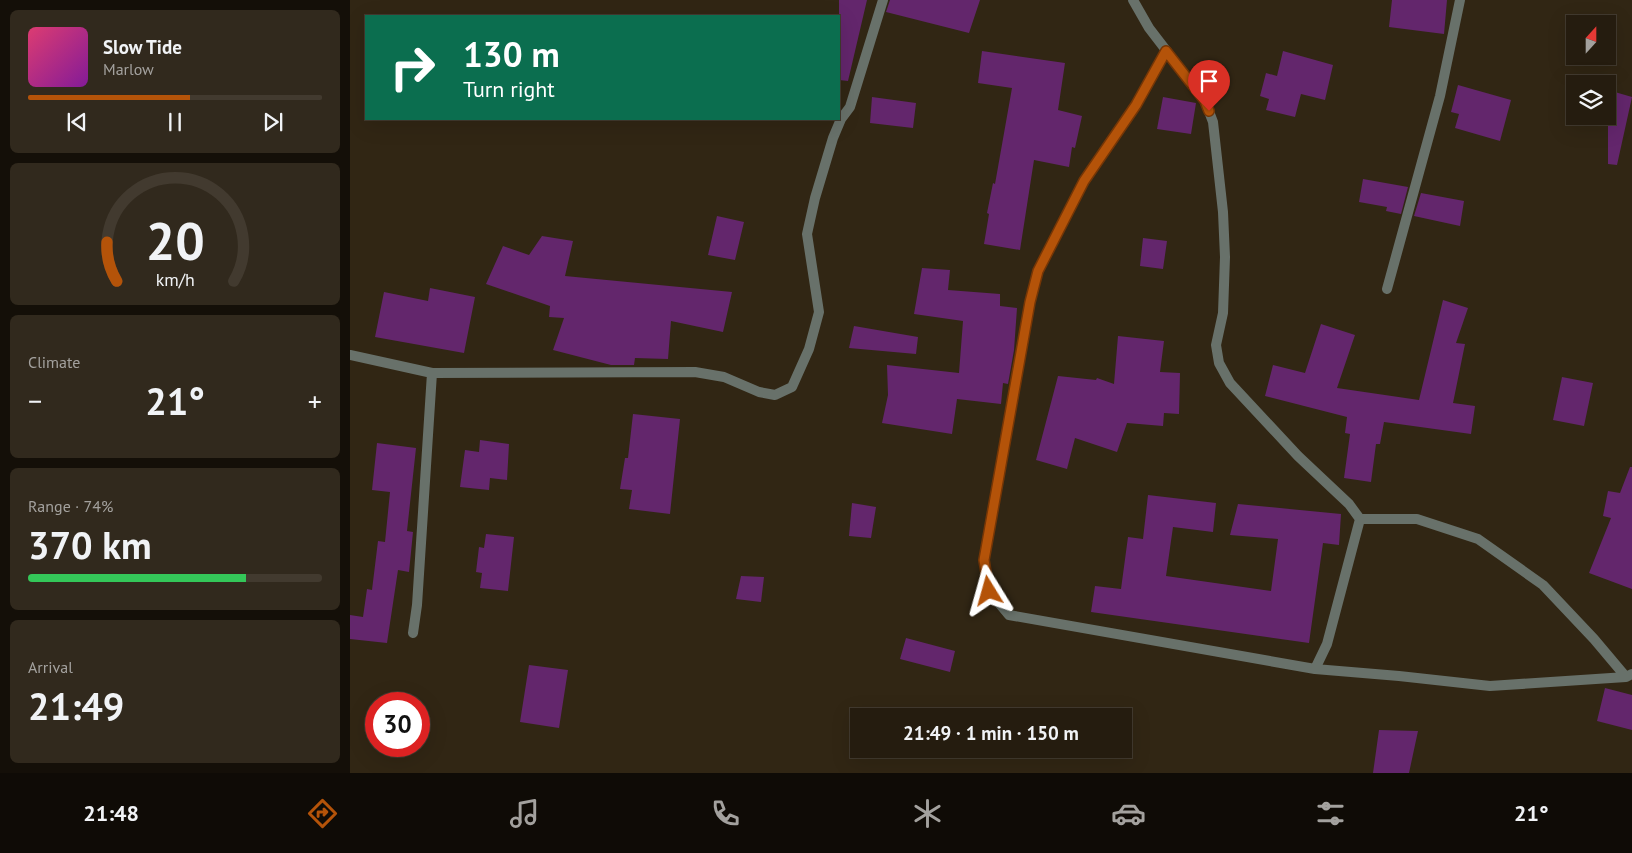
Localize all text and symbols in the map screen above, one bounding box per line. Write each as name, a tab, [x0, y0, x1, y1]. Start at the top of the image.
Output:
north arrow	[1566, 15, 1616, 65]
map controls	[1566, 15, 1616, 125]
text: 130 m	[463, 31, 560, 77]
text: Slow Tide	[103, 35, 182, 59]
icon: right	[380, 35, 445, 100]
text: Marlow	[103, 59, 154, 79]
pin	[1188, 60, 1230, 111]
icon: arrive	[1195, 67, 1223, 95]
text: Turn right	[463, 75, 555, 103]
button: layers	[1566, 75, 1616, 125]
icon: previous	[63, 108, 91, 136]
icon: pause	[161, 108, 189, 136]
icon: next	[259, 108, 287, 136]
text: 20	[146, 207, 204, 274]
text: km/h	[155, 268, 195, 291]
text: Climate	[28, 352, 80, 372]
text: 21°	[145, 376, 205, 425]
text: −	[28, 382, 42, 419]
text: +	[308, 382, 322, 419]
text: Range · 74%	[28, 496, 113, 516]
text: 370 km	[28, 520, 152, 569]
position arrow	[962, 564, 1014, 616]
text: Arrival	[28, 657, 73, 677]
text: 21:49	[28, 681, 124, 730]
speed limit sign: 30	[365, 692, 430, 757]
text: 21:49 · 1 min · 150 m	[903, 721, 1079, 745]
icon: directions	[305, 796, 340, 831]
icon: music	[507, 796, 542, 831]
icon: phone	[708, 796, 743, 831]
icon: climate	[910, 796, 945, 831]
icon: car	[1111, 796, 1146, 831]
icon: filters	[1313, 796, 1348, 831]
text: 21:48	[83, 799, 139, 827]
text: 21°	[1514, 799, 1549, 827]

